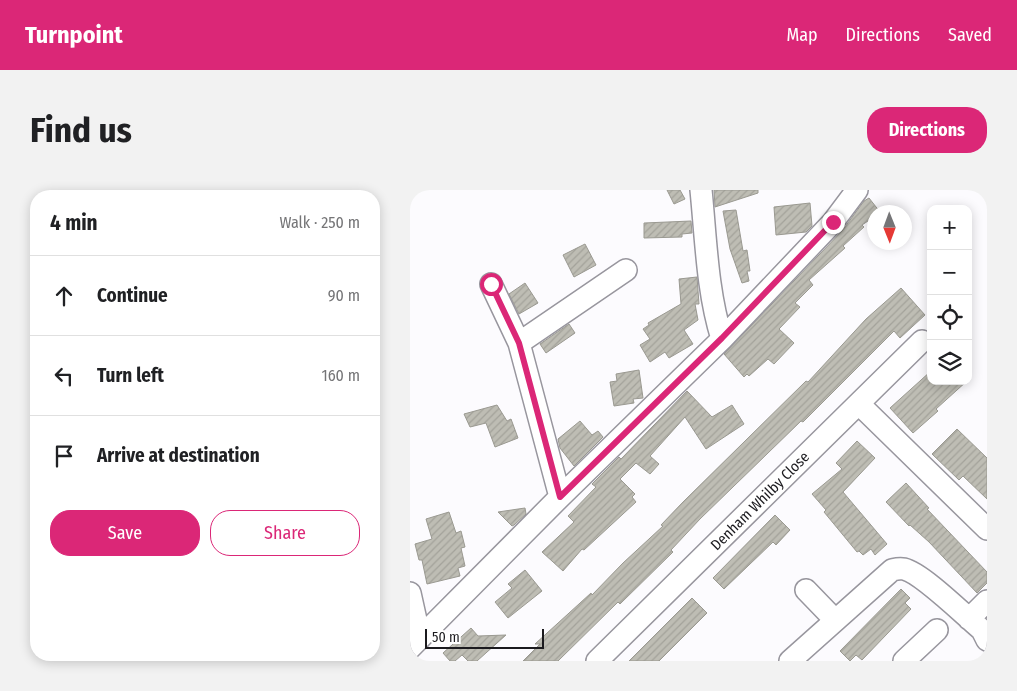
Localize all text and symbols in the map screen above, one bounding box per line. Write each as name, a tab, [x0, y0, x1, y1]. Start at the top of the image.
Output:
text: Turnpoint	[25, 21, 123, 49]
text: Map	[786, 24, 818, 46]
text: Directions	[846, 24, 920, 46]
text: Saved	[948, 24, 992, 46]
button: Directions	[867, 107, 987, 153]
text: Find us	[30, 109, 132, 151]
north arrow	[867, 205, 912, 250]
map controls	[927, 205, 972, 385]
button: +	[927, 205, 972, 250]
text: 4 min	[50, 210, 98, 236]
route end	[822, 211, 845, 234]
text: Walk · 250 m	[279, 213, 360, 232]
button: −	[927, 250, 972, 295]
route start	[480, 273, 503, 296]
icon: ahead	[50, 282, 78, 310]
text: Continue	[97, 284, 168, 307]
text: 90 m	[328, 286, 360, 305]
button: locate	[927, 295, 972, 340]
button: layers	[927, 340, 972, 385]
icon: left	[50, 362, 78, 390]
text: Turn left	[97, 364, 164, 387]
text: 160 m	[321, 366, 360, 385]
icon: arrive	[50, 442, 78, 470]
text: Arrive at destination	[97, 444, 260, 467]
street label: Denham Whilby Close	[707, 448, 813, 554]
button: Save	[50, 510, 200, 556]
button: Share	[210, 510, 360, 556]
scale bar	[425, 626, 544, 649]
text: 50 m	[432, 629, 460, 646]

